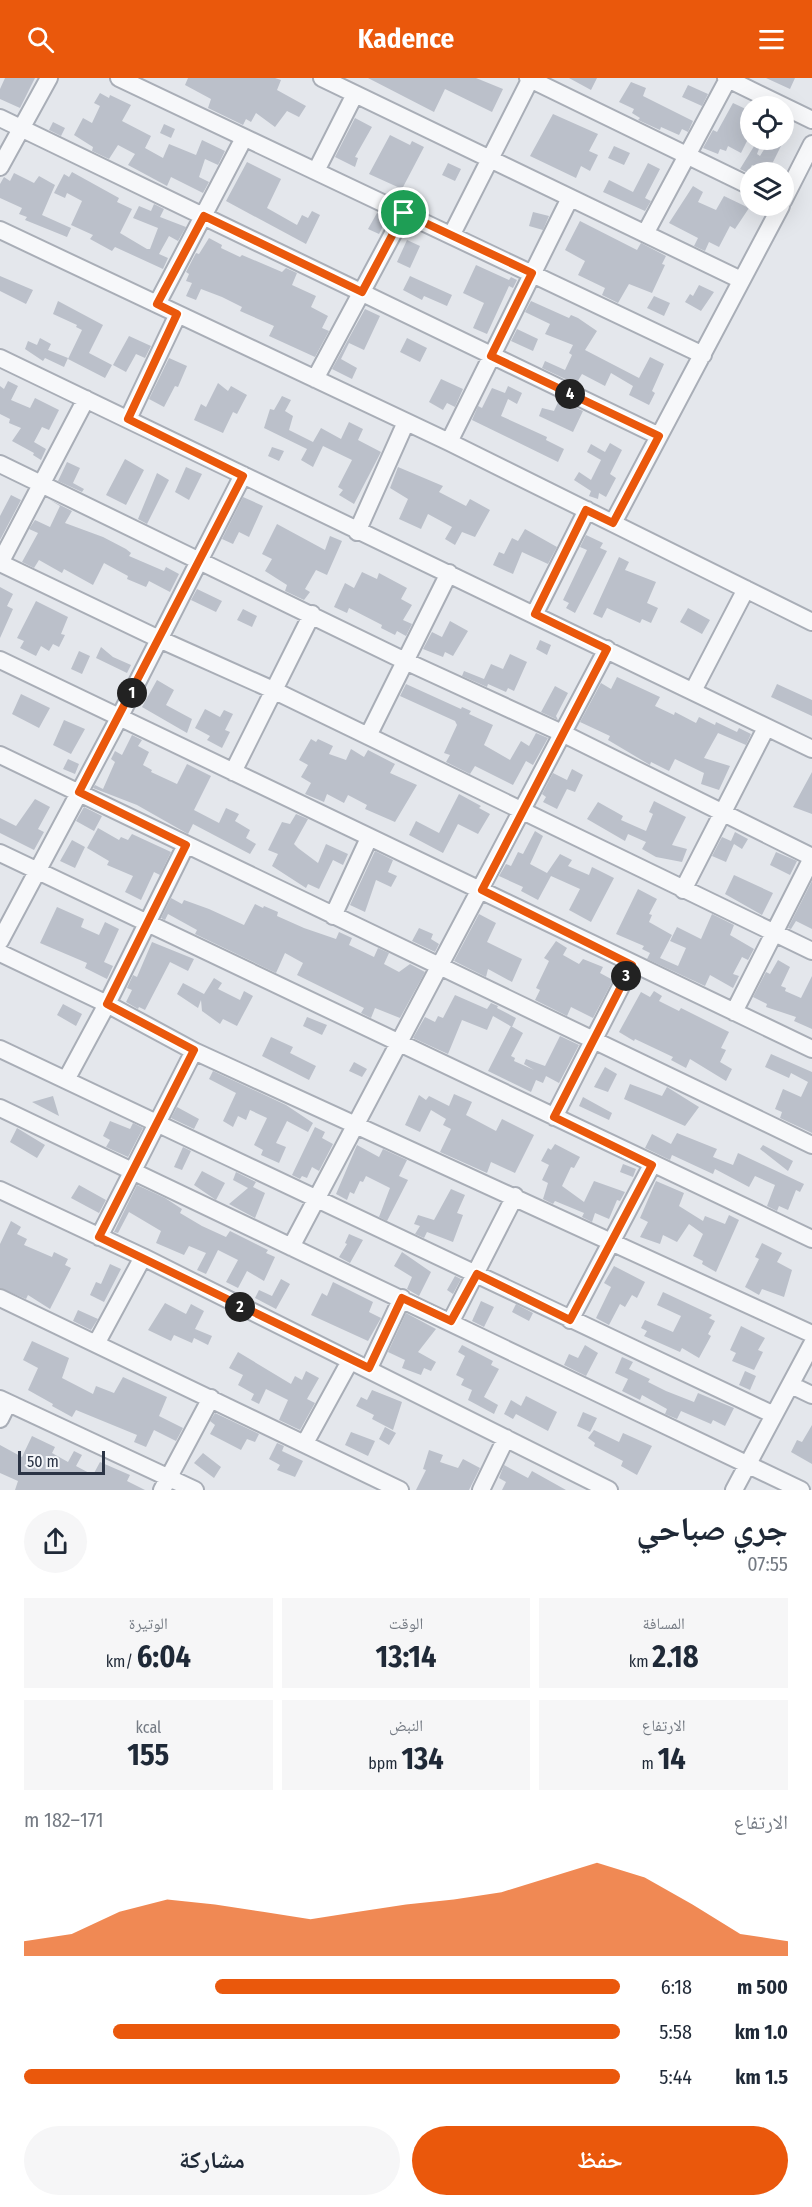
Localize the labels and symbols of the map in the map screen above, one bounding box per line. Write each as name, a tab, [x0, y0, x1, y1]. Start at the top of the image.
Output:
pin	[378, 187, 429, 238]
pin: 4	[555, 379, 585, 409]
pin: 1	[117, 678, 147, 708]
pin: 3	[611, 961, 641, 991]
pin: 2	[225, 1292, 255, 1322]
scale bar	[18, 1448, 105, 1476]

